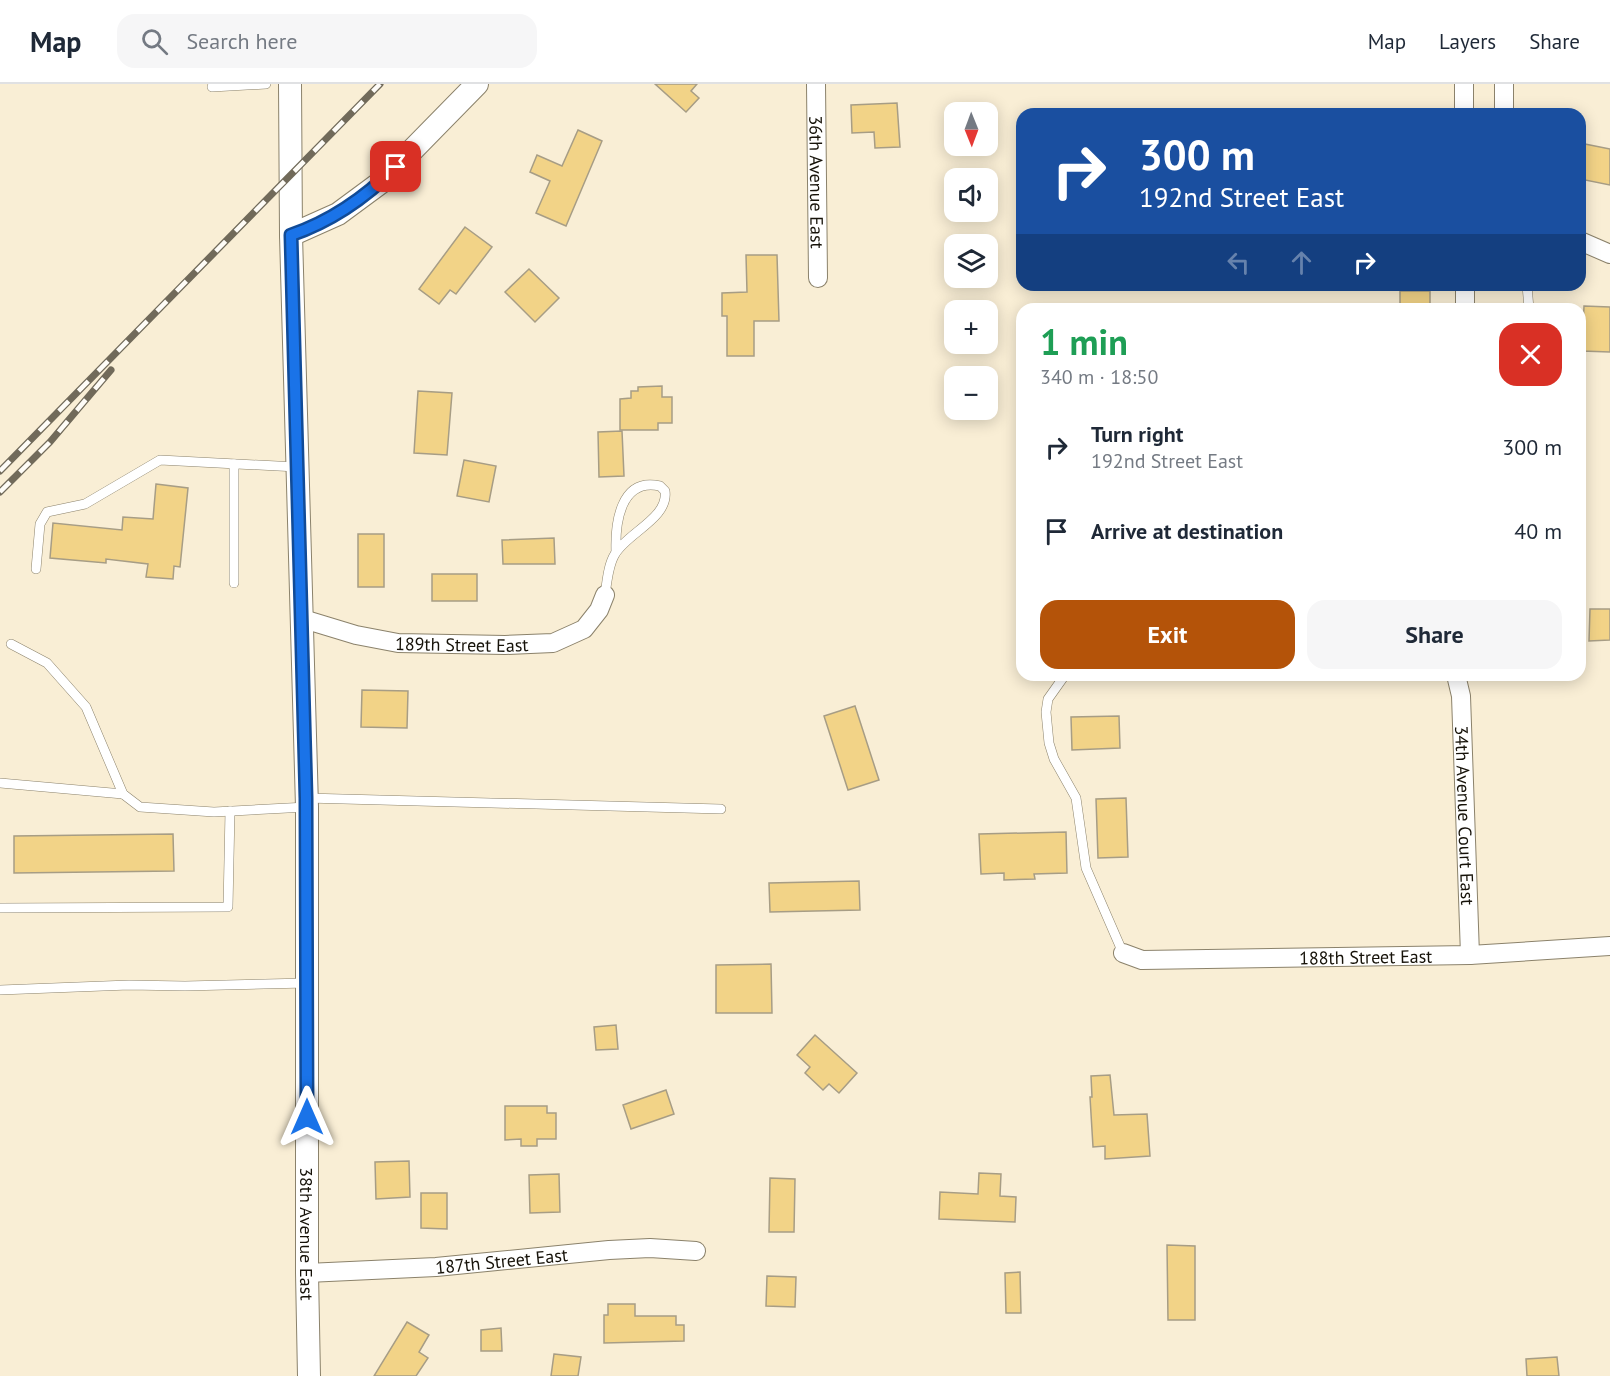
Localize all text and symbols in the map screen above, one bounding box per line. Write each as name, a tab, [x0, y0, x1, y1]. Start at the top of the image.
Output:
search box	[117, 14, 537, 68]
text: Map	[30, 23, 81, 60]
icon: search	[138, 25, 171, 58]
text: Search here	[186, 27, 297, 55]
text: Map	[1368, 28, 1406, 55]
text: Layers	[1439, 28, 1496, 55]
text: Share	[1529, 28, 1580, 55]
north arrow	[944, 102, 998, 156]
map controls	[944, 102, 998, 420]
street label: 36th Avenue East	[805, 115, 829, 249]
text: 300 m	[1139, 127, 1255, 182]
icon: right	[1040, 132, 1118, 210]
pin	[370, 141, 421, 192]
icon: arrive	[379, 150, 412, 183]
button: sound	[944, 168, 998, 222]
text: 192nd Street East	[1139, 180, 1344, 214]
button: layers	[944, 234, 998, 288]
icon: left	[1222, 246, 1255, 279]
icon: ahead	[1285, 246, 1318, 279]
icon: right	[1348, 246, 1381, 279]
button: +	[944, 300, 998, 354]
text: 1 min	[1040, 318, 1128, 365]
button: close	[1499, 323, 1562, 386]
text: 340 m · 18:50	[1040, 364, 1158, 390]
button: −	[944, 366, 998, 420]
text: Turn right	[1091, 420, 1183, 448]
icon: right	[1040, 431, 1073, 464]
text: 300 m	[1502, 433, 1562, 461]
text: 192nd Street East	[1091, 448, 1243, 474]
icon: arrive	[1040, 515, 1073, 548]
text: Arrive at destination	[1091, 517, 1283, 545]
text: 40 m	[1514, 517, 1562, 545]
button: Exit	[1040, 600, 1295, 669]
button: Share	[1307, 600, 1562, 669]
street label: 189th Street East	[395, 631, 529, 657]
street label: 34th Avenue Court East	[1451, 725, 1480, 906]
street label: 188th Street East	[1299, 944, 1433, 969]
position arrow	[275, 1085, 339, 1149]
street label: 38th Avenue East	[296, 1167, 319, 1301]
street label: 187th Street East	[434, 1243, 569, 1279]

